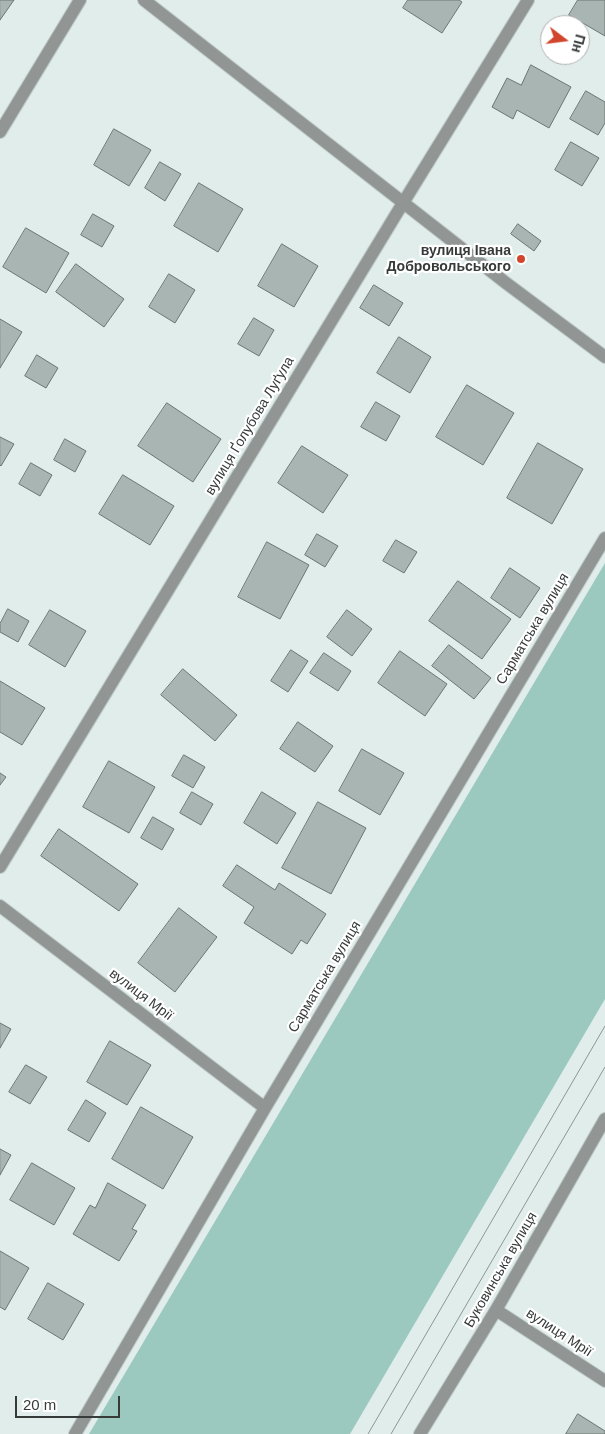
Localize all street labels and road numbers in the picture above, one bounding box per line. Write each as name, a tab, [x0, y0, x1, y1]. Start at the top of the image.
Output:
street label: вулиця Ґолубова Луґула	[202, 354, 298, 498]
street label: Сарматська вулиця	[493, 570, 573, 688]
street label: Сарматська вулиця	[285, 918, 365, 1036]
street label: вулиця Мрії	[106, 965, 176, 1025]
street label: Буковинська вулиця	[461, 1209, 541, 1331]
street label: вулиця Мрії	[523, 1305, 595, 1361]

